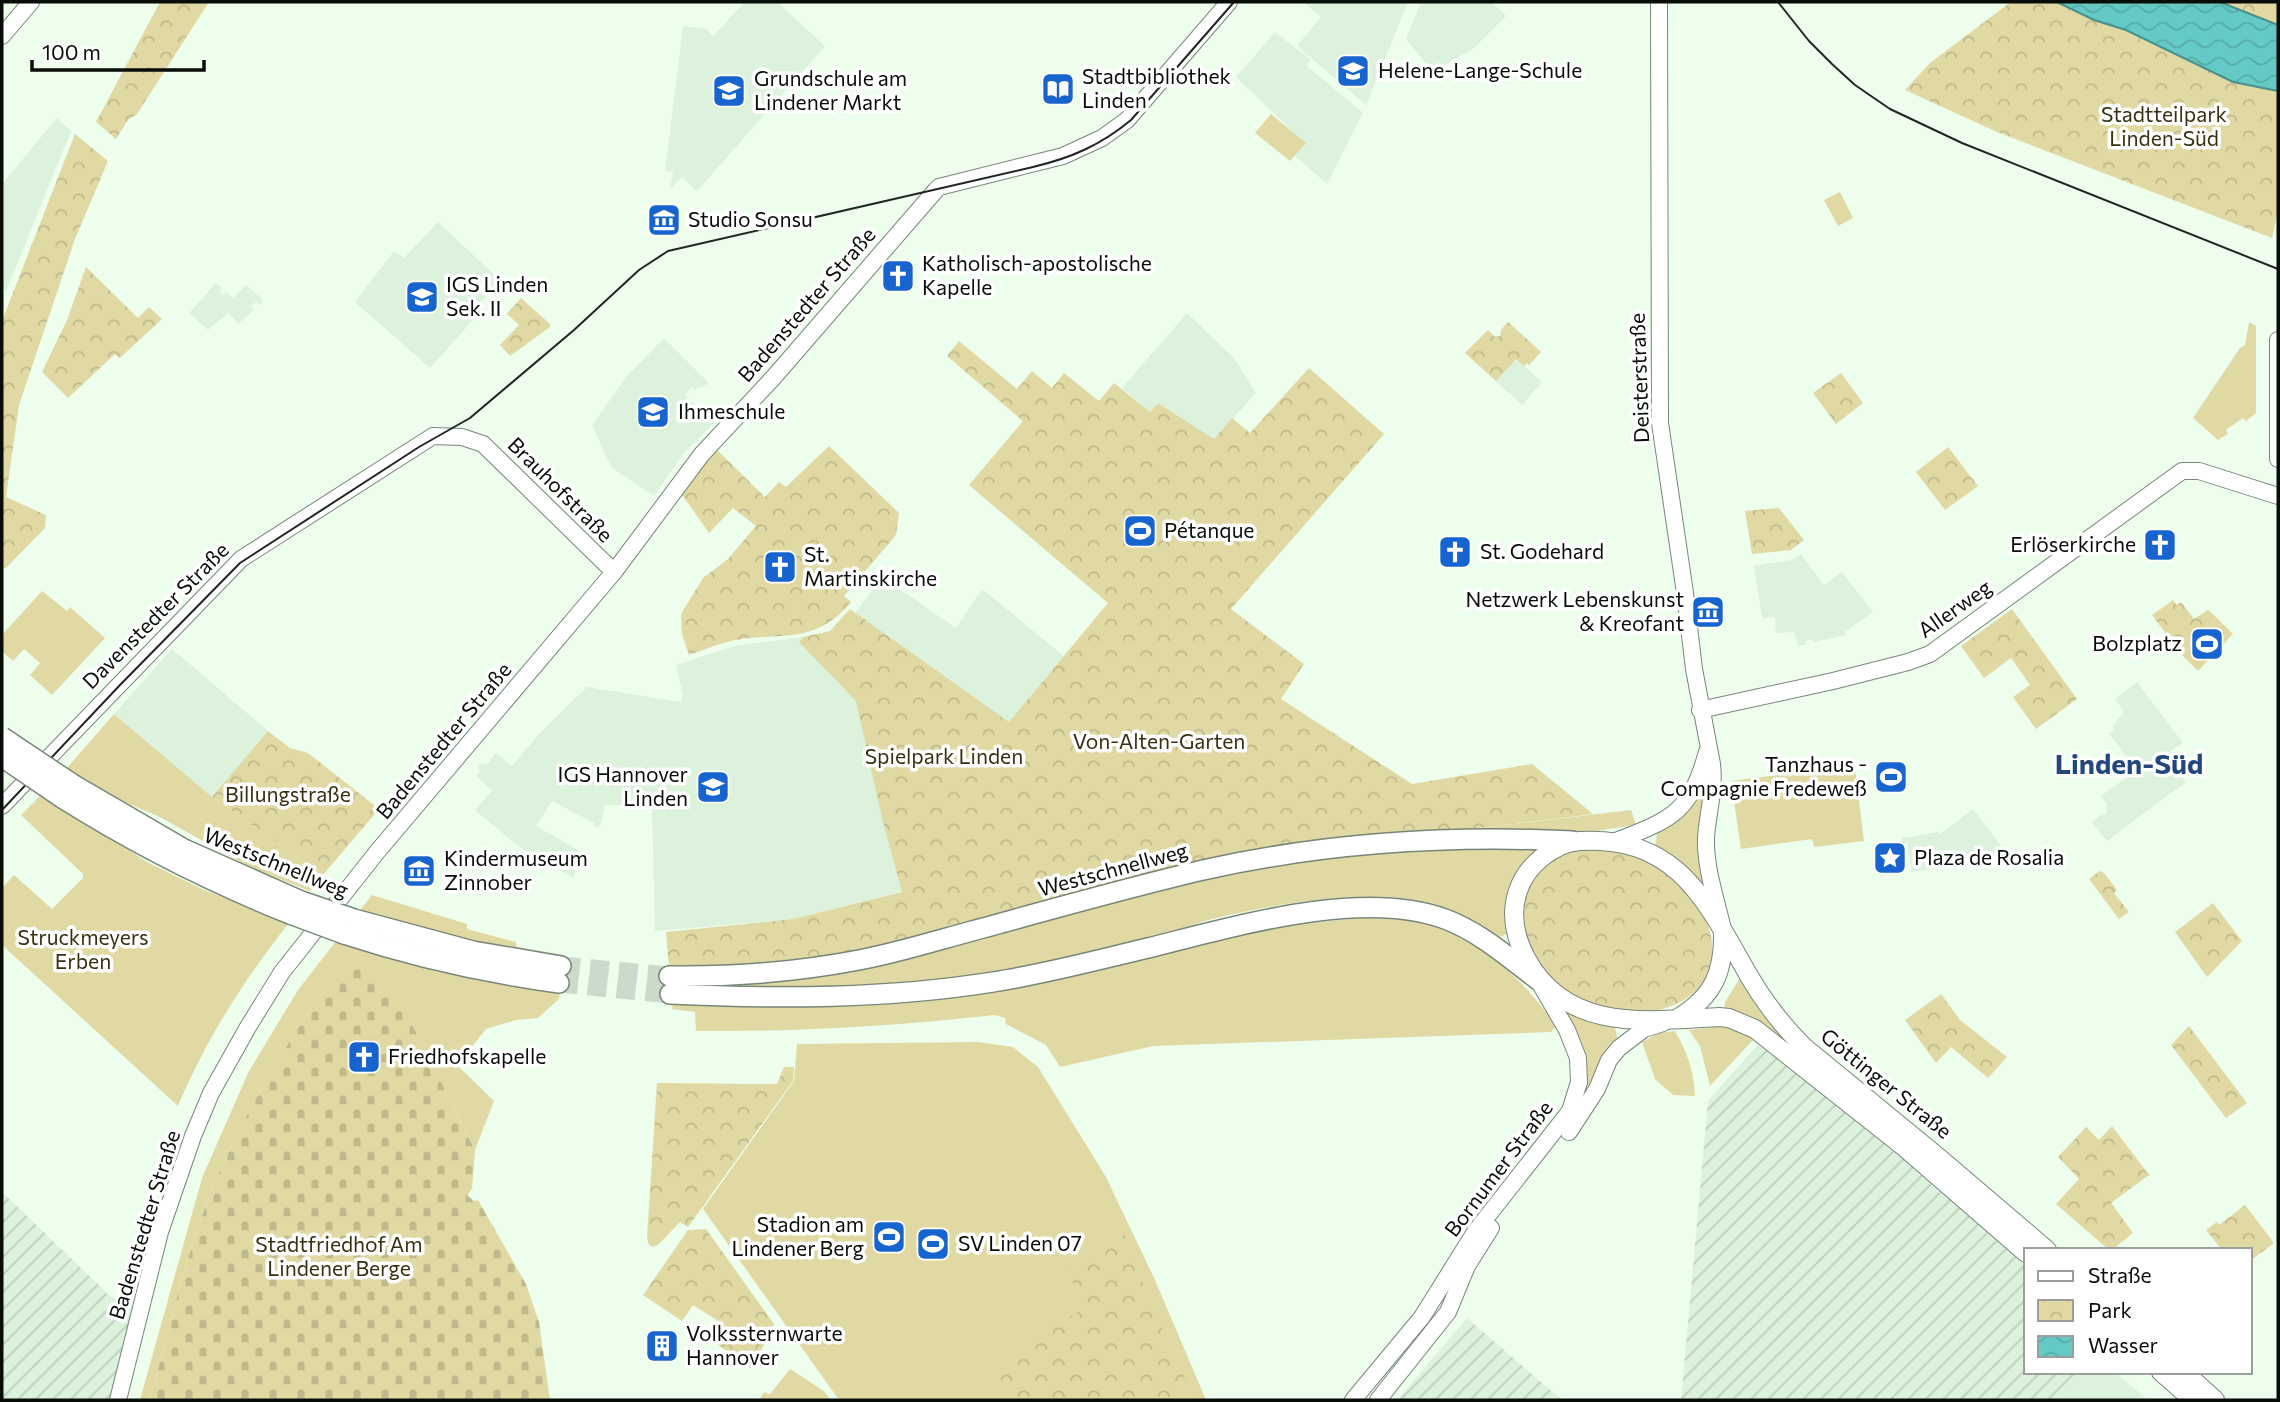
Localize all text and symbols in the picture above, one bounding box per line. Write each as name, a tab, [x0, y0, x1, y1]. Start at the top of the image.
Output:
scale bar	[32, 28, 203, 72]
text: 100 m	[42, 39, 101, 64]
school or university icon: Helene-Lange-Schule	[1334, 52, 1372, 90]
place label: Helene-Lange-Schule	[1378, 57, 1582, 82]
place label: Stadtbibliothek Linden	[1082, 63, 1231, 112]
place label: Grundschule am Lindener Markt	[754, 65, 907, 114]
library icon: Stadtbibliothek Linden	[1039, 70, 1077, 108]
school or university icon: Grundschule am Lindener Markt	[710, 72, 748, 110]
park label: Stadtteilpark Linden-Süd	[2101, 101, 2227, 150]
museum icon: Studio Sonsu	[645, 201, 683, 239]
place label: Studio Sonsu	[688, 206, 813, 231]
street label: Badenstedter Straße	[732, 222, 880, 386]
place label: Katholisch-apostolische Kapelle	[922, 250, 1152, 299]
church icon: Katholisch-apostolische Kapelle	[879, 257, 917, 295]
place label: IGS Linden Sek. II	[446, 271, 548, 320]
school or university icon: IGS Linden Sek. II	[403, 278, 441, 316]
street label: Deisterstraße	[1624, 313, 1653, 443]
school or university icon: Ihmeschule	[634, 393, 672, 431]
place label: Ihmeschule	[678, 398, 785, 423]
street label: Brauhofstraße	[503, 431, 619, 547]
sports icon: Pétanque	[1121, 512, 1159, 550]
place label: Pétanque	[1164, 517, 1254, 542]
church icon: Erlöserkirche	[2141, 526, 2179, 564]
place label: Erlöserkirche	[2010, 531, 2136, 556]
church icon: St. Godehard	[1436, 533, 1474, 571]
street label: Davenstedter Straße	[77, 537, 233, 693]
place label: St. Godehard	[1480, 538, 1604, 563]
place label: St. Martinskirche	[804, 541, 937, 590]
church icon: St. Martinskirche	[761, 548, 799, 586]
street label: Allerweg	[1913, 574, 1996, 642]
place label: Netzwerk Lebenskunst & Kreofant	[1465, 586, 1684, 635]
museum icon: Netzwerk Lebenskunst & Kreofant	[1689, 593, 1727, 631]
sports icon: Bolzplatz	[2188, 625, 2226, 663]
place label: Bolzplatz	[2092, 630, 2182, 655]
street label: Badenstedter Straße	[370, 657, 516, 823]
park label: Von-Alten-Garten	[1073, 728, 1245, 753]
park label: Spielpark Linden	[865, 743, 1023, 768]
district label: Linden-Süd	[2055, 746, 2203, 780]
place label: Tanzhaus - Compagnie Fredeweß	[1661, 751, 1867, 800]
sports icon: Tanzhaus - Compagnie Fredeweß	[1872, 758, 1910, 796]
place label: IGS Hannover Linden	[558, 761, 688, 810]
school or university icon: IGS Hannover Linden	[694, 768, 732, 806]
park label: Billungstraße	[225, 781, 351, 806]
street label: Westschnellweg	[201, 821, 353, 902]
street label: Westschnellweg	[1035, 837, 1190, 901]
place icon: Plaza de Rosalia	[1871, 839, 1909, 877]
place label: Plaza de Rosalia	[1914, 844, 2064, 869]
place label: Kindermuseum Zinnober	[444, 845, 588, 894]
museum icon: Kindermuseum Zinnober	[400, 852, 438, 890]
park label: Struckmeyers Erben	[18, 924, 148, 973]
street label: Göttinger Straße	[1817, 1023, 1957, 1143]
church icon: Friedhofskapelle	[345, 1038, 383, 1076]
place label: Friedhofskapelle	[388, 1043, 546, 1068]
street label: Bornumer Straße	[1439, 1095, 1557, 1241]
street label: Badenstedter Straße	[103, 1127, 184, 1322]
place label: Stadion am Lindener Berg	[731, 1211, 864, 1260]
sports icon: Stadion am Lindener Berg	[870, 1218, 908, 1256]
sports icon: SV Linden 07	[914, 1225, 952, 1263]
place label: SV Linden 07	[958, 1230, 1082, 1255]
park label: Stadtfriedhof Am Lindener Berge	[255, 1231, 423, 1280]
legend	[2024, 1248, 2252, 1374]
text: Straße	[2088, 1262, 2152, 1287]
text: Park	[2088, 1297, 2132, 1322]
place label: Volkssternwarte Hannover	[686, 1320, 842, 1369]
building icon: Volkssternwarte Hannover	[643, 1327, 681, 1365]
text: Wasser	[2088, 1332, 2158, 1357]

